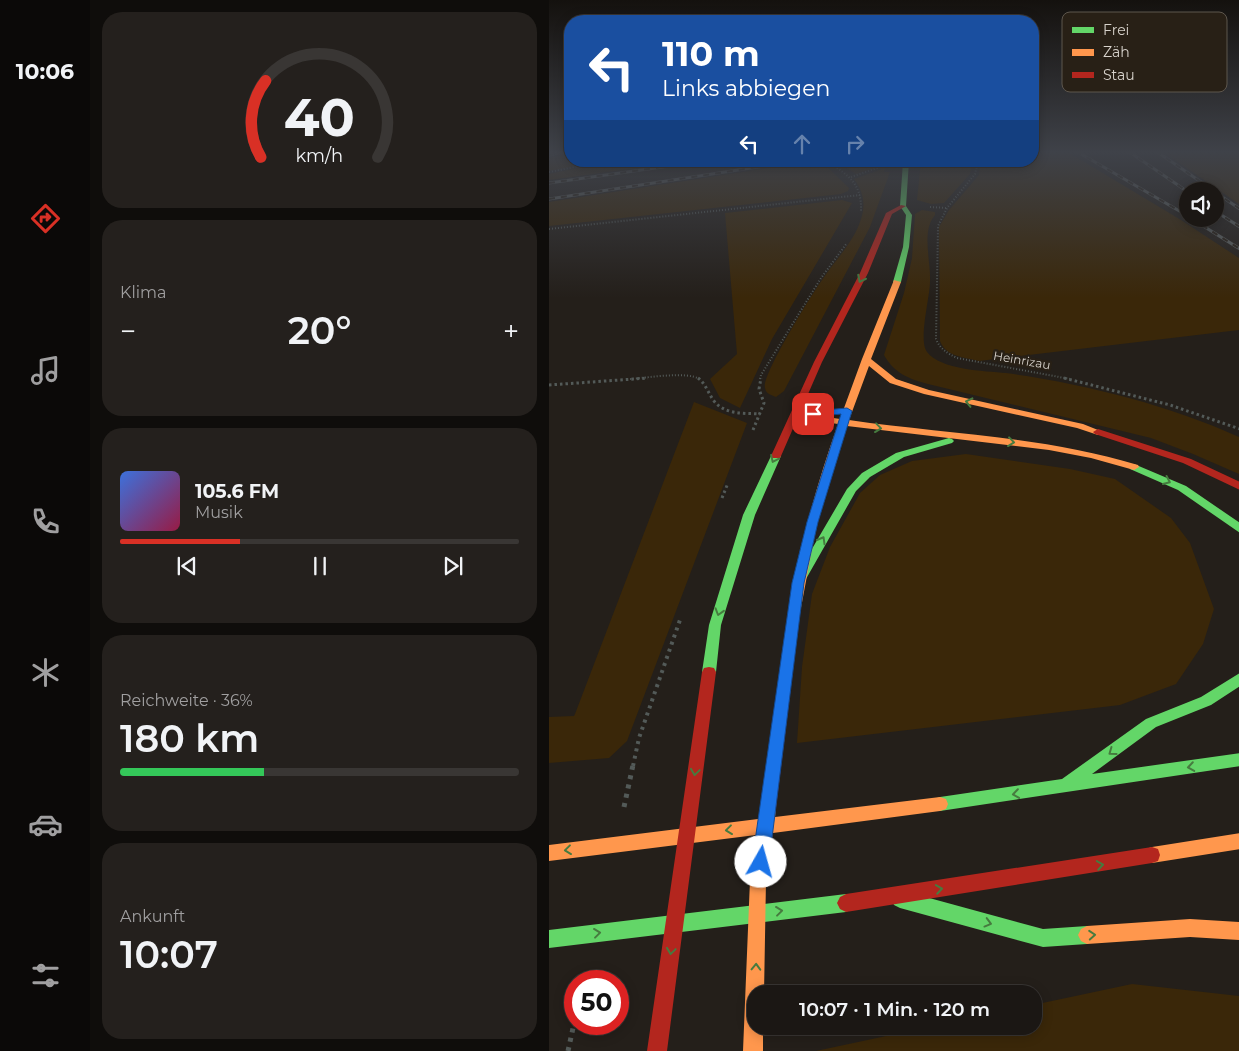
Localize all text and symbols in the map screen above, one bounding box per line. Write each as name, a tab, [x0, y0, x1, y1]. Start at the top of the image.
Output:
legend	[1062, 12, 1227, 92]
text: Frei	[1103, 21, 1129, 39]
text: 110 m	[662, 32, 760, 75]
icon: left	[579, 35, 644, 100]
text: Zäh	[1103, 43, 1130, 61]
text: 10:06	[16, 58, 74, 85]
text: Stau	[1103, 66, 1135, 84]
text: Links abbiegen	[662, 75, 830, 102]
text: 40	[284, 86, 355, 149]
icon: left	[735, 130, 763, 158]
icon: ahead	[788, 130, 816, 158]
icon: right	[841, 130, 869, 158]
text: km/h	[296, 145, 343, 166]
map controls	[1179, 182, 1224, 227]
button: sound	[1179, 182, 1224, 227]
icon: directions	[28, 201, 63, 236]
one-way arrow	[857, 274, 867, 283]
text: Klima	[120, 283, 166, 302]
text: 20°	[288, 307, 351, 354]
text: −	[120, 314, 136, 348]
text: +	[503, 314, 519, 348]
street label: Heinrizau	[992, 348, 1052, 372]
icon: music	[28, 353, 63, 388]
pin	[792, 393, 834, 435]
one-way arrow	[964, 397, 973, 408]
icon: arrive	[799, 400, 827, 428]
one-way arrow	[874, 422, 882, 433]
one-way arrow	[1007, 436, 1015, 447]
one-way arrow	[771, 454, 781, 463]
one-way arrow	[1162, 475, 1171, 485]
text: 105.6 FM	[195, 480, 279, 503]
text: Musik	[195, 503, 243, 522]
icon: phone	[28, 504, 63, 539]
one-way arrow	[816, 537, 826, 546]
icon: previous	[173, 552, 201, 580]
icon: pause	[306, 552, 334, 580]
icon: next	[439, 552, 467, 580]
one-way arrow	[715, 607, 725, 615]
icon: climate	[28, 655, 63, 690]
text: Reichweite · 36%	[120, 691, 253, 710]
text: 180 km	[120, 715, 259, 762]
one-way arrow	[1109, 746, 1118, 754]
one-way arrow	[1187, 761, 1195, 771]
one-way arrow	[690, 769, 701, 777]
one-way arrow	[1011, 788, 1020, 798]
icon: car	[28, 807, 63, 842]
one-way arrow	[725, 825, 734, 835]
position arrow	[734, 835, 786, 887]
one-way arrow	[564, 844, 572, 855]
one-way arrow	[1095, 860, 1104, 870]
one-way arrow	[935, 885, 943, 895]
one-way arrow	[775, 906, 783, 917]
text: Ankunft	[120, 907, 185, 926]
one-way arrow	[984, 918, 992, 928]
one-way arrow	[594, 928, 602, 939]
one-way arrow	[1088, 930, 1096, 941]
text: 10:07	[120, 931, 218, 978]
one-way arrow	[666, 947, 677, 955]
icon: filters	[28, 958, 63, 993]
one-way arrow	[750, 963, 761, 971]
speed limit sign: 50	[564, 970, 629, 1035]
text: 10:07 · 1 Min. · 120 m	[799, 998, 990, 1021]

